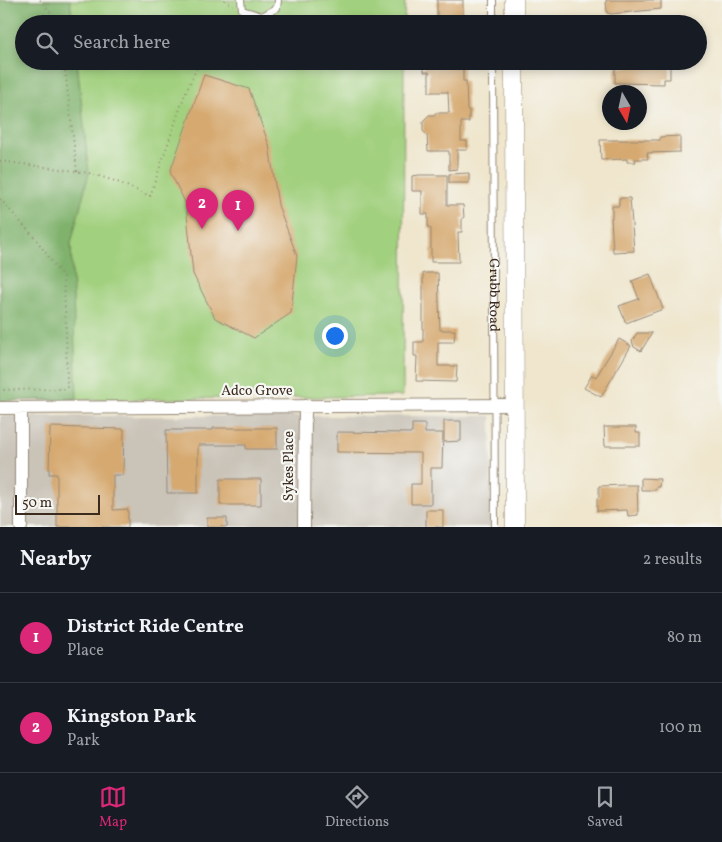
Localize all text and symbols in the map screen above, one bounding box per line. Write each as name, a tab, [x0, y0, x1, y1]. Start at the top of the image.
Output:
search box	[15, 15, 707, 70]
icon: search	[33, 29, 61, 57]
text: Search here	[73, 30, 170, 56]
north arrow	[602, 85, 647, 130]
pin: 2	[186, 188, 218, 229]
pin: 1	[222, 190, 254, 231]
street label: Grubb Road	[484, 258, 504, 332]
your location	[322, 323, 348, 349]
street label: Adco Grove	[221, 382, 293, 401]
street label: Sykes Place	[280, 430, 299, 501]
scale bar	[15, 492, 100, 515]
text: 50 m	[22, 494, 52, 513]
text: Nearby	[20, 545, 91, 574]
text: 2 results	[643, 549, 702, 571]
text: District Ride Centre	[67, 614, 244, 640]
text: 1	[33, 627, 39, 649]
text: 80 m	[667, 627, 702, 649]
text: Place	[67, 640, 104, 662]
text: Kingston Park	[67, 704, 196, 730]
text: 2	[32, 717, 40, 739]
text: 100 m	[659, 717, 702, 739]
text: Park	[67, 730, 100, 752]
tab: Map	[99, 783, 127, 832]
tab: Directions	[325, 783, 389, 832]
tab: Saved	[587, 783, 623, 832]

